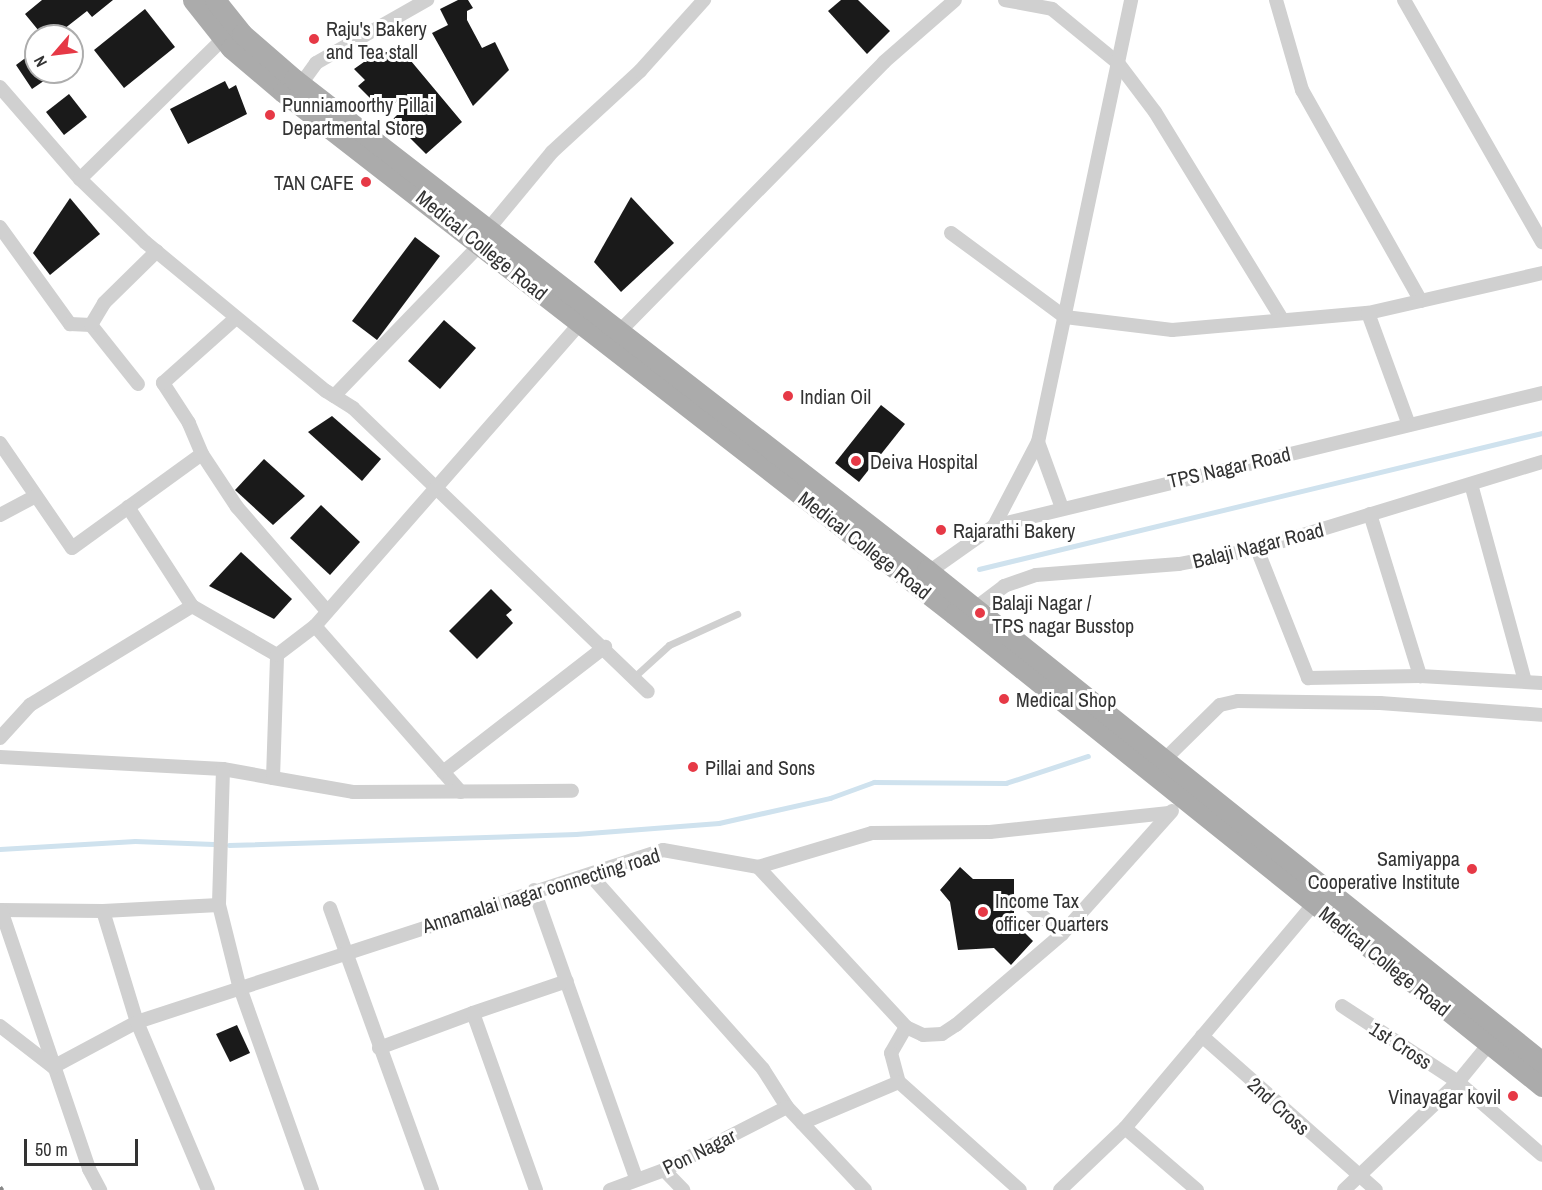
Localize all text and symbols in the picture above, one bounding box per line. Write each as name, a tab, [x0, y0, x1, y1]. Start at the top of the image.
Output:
place label: Raju's Bakery and Tea stall	[326, 16, 427, 63]
north arrow	[24, 24, 84, 84]
marker: Raju's Bakery and Tea stall	[307, 32, 321, 46]
text: N	[28, 52, 52, 71]
place label: Punniamoorthy Pillai Departmental Store	[282, 92, 434, 139]
marker: Punniamoorthy Pillai Departmental Store	[263, 108, 277, 122]
place label: TAN CAFE	[274, 170, 354, 194]
marker: TAN CAFE	[359, 175, 373, 189]
street label: Medical College Road	[412, 185, 552, 305]
place label: Indian Oil	[800, 384, 871, 408]
marker: Indian Oil	[781, 389, 795, 403]
street label: TPS Nagar Road	[1165, 441, 1293, 493]
place label: Deiva Hospital	[870, 449, 978, 473]
marker: Deiva Hospital	[847, 452, 865, 470]
street label: Medical College Road	[794, 486, 936, 604]
street label: Balaji Nagar Road	[1190, 517, 1326, 573]
place label: Rajarathi Bakery	[953, 518, 1075, 542]
marker: Rajarathi Bakery	[934, 523, 948, 537]
place label: Balaji Nagar / TPS nagar Busstop	[992, 590, 1134, 637]
marker: Balaji Nagar / TPS nagar Busstop	[973, 606, 987, 620]
place label: Medical Shop	[1016, 687, 1116, 711]
marker: Medical Shop	[997, 692, 1011, 706]
place label: Pillai and Sons	[705, 755, 815, 779]
marker: Pillai and Sons	[686, 760, 700, 774]
street label: Annamalai nagar connecting road	[419, 842, 663, 938]
place label: Samiyappa Cooperative Institute	[1308, 846, 1460, 893]
marker: Samiyappa Cooperative Institute	[1465, 862, 1479, 876]
place label: Income Tax officer Quarters	[995, 888, 1109, 935]
street label: Medical College Road	[1315, 901, 1455, 1021]
marker: Income Tax officer Quarters	[976, 905, 990, 919]
street label: 1st Cross	[1365, 1016, 1437, 1074]
street label: 2nd Cross	[1243, 1072, 1315, 1140]
place label: Vinayagar kovil	[1388, 1084, 1501, 1108]
marker: Vinayagar kovil	[1506, 1089, 1520, 1103]
street label: Pon Nagar	[659, 1123, 739, 1179]
scale bar	[27, 1127, 141, 1165]
text: 50 m	[35, 1137, 68, 1162]

